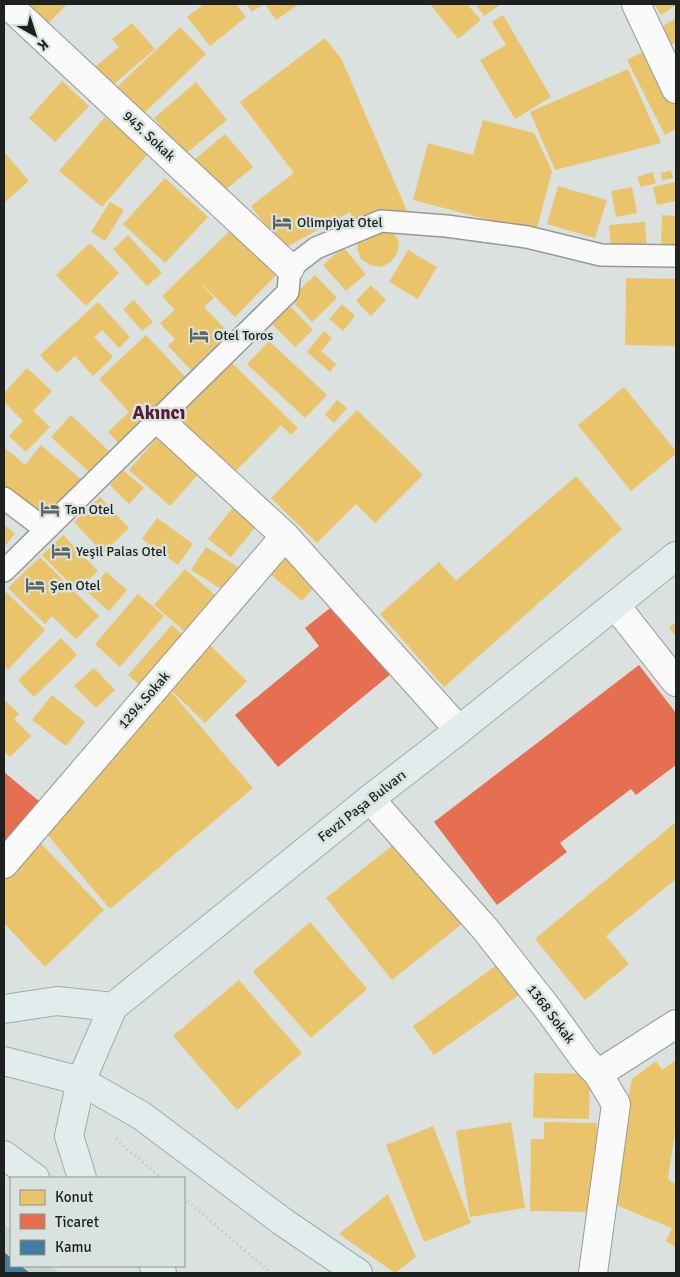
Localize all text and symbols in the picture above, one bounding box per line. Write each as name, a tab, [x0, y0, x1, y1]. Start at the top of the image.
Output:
north arrow	[10, 10, 60, 60]
text: K	[34, 35, 52, 54]
street label: 945. Sokak	[119, 107, 179, 165]
hotel icon: Olimpiyat Otel	[271, 211, 293, 233]
place label: Olimpiyat Otel	[297, 214, 383, 231]
hotel icon: Otel Toros	[188, 324, 210, 346]
place label: Otel Toros	[214, 327, 273, 344]
district label: Akıncı	[133, 401, 185, 425]
hotel icon: Tan Otel	[39, 498, 61, 520]
place label: Tan Otel	[65, 501, 114, 518]
hotel icon: Yeşil Palas Otel	[50, 540, 72, 562]
place label: Yeşil Palas Otel	[76, 543, 167, 560]
hotel icon: Şen Otel	[24, 574, 46, 596]
place label: Şen Otel	[50, 577, 101, 594]
street label: 1294.Sokak	[115, 668, 173, 732]
street label: Fevzi Paşa Bulvarı	[315, 766, 409, 846]
street label: 1368 Sokak	[523, 981, 579, 1047]
legend	[10, 1177, 185, 1267]
text: Konut	[55, 1188, 93, 1206]
text: Ticaret	[55, 1213, 99, 1231]
text: Kamu	[55, 1238, 92, 1256]

